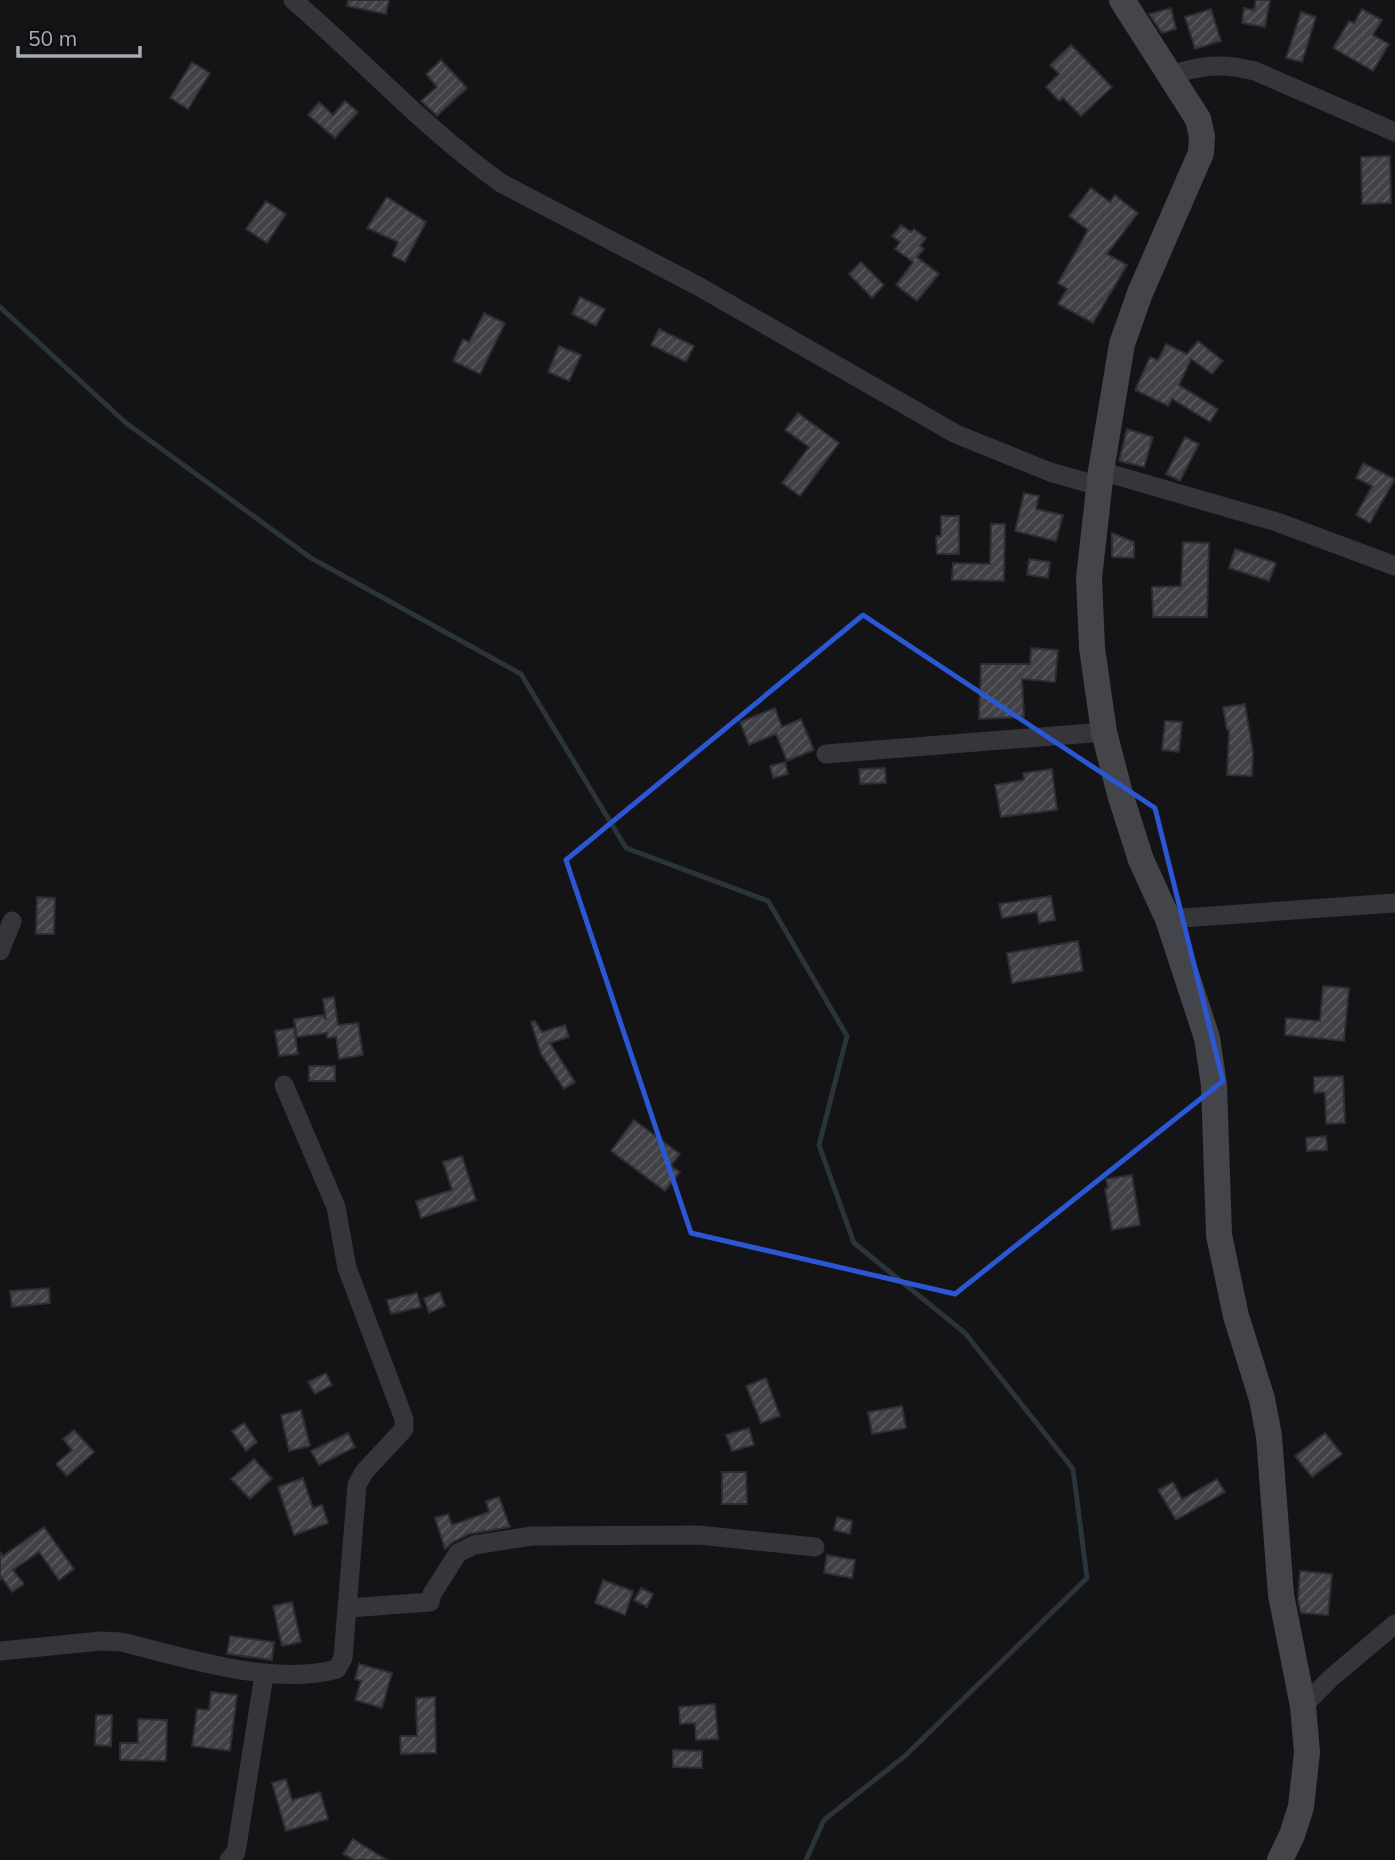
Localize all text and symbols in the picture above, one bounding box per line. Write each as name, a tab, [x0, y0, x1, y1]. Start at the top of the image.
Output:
scale bar	[18, 14, 140, 58]
text: 50 m	[28, 25, 77, 51]

